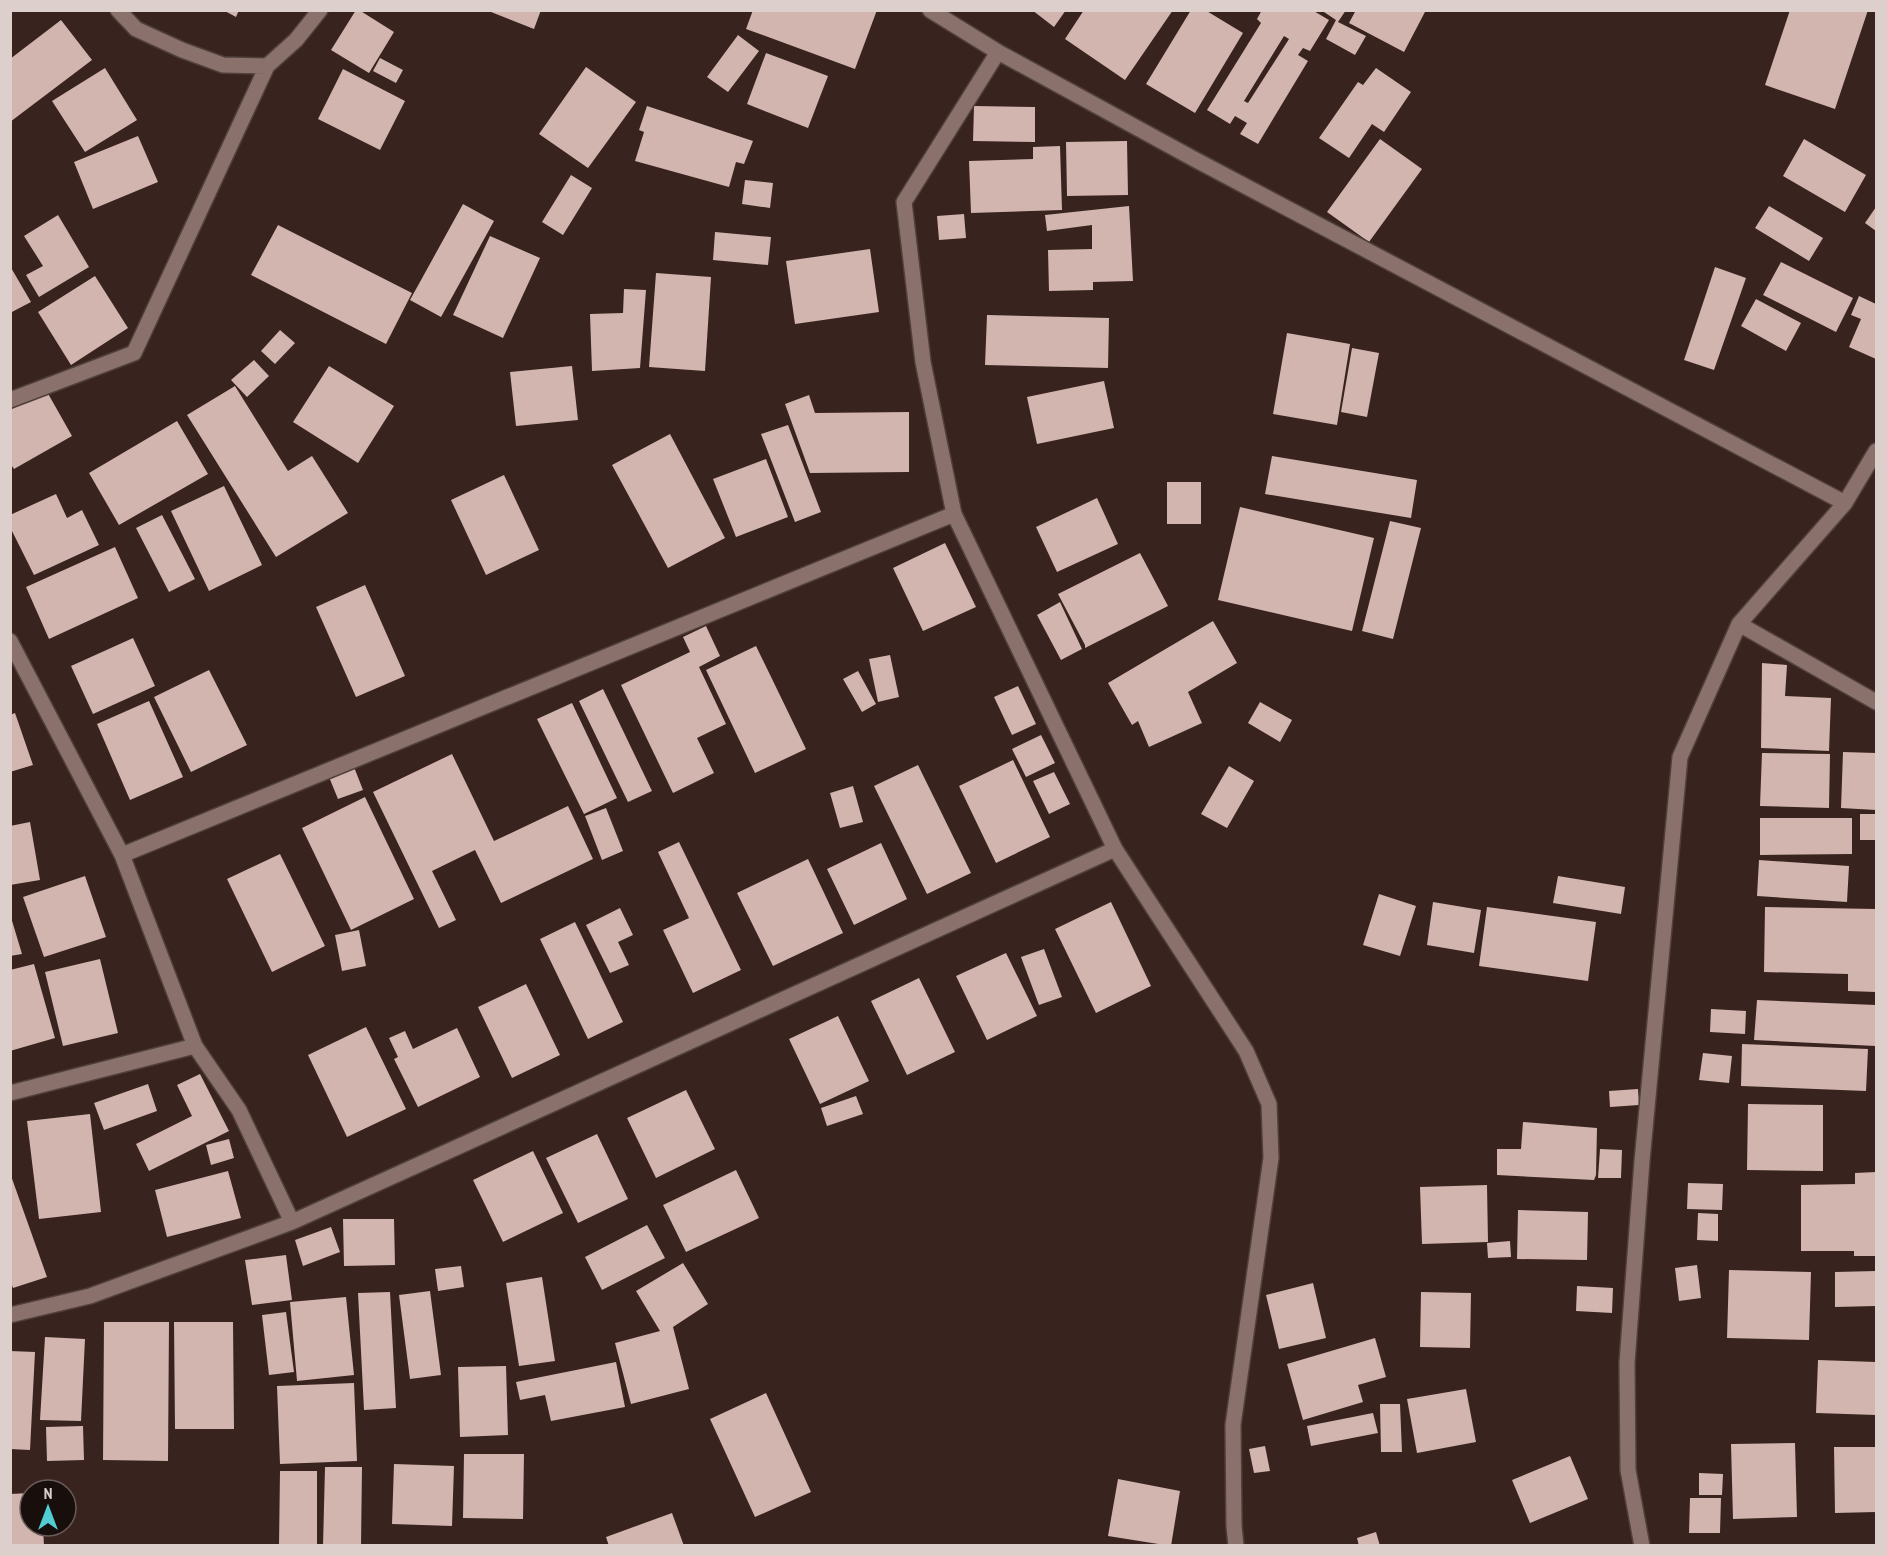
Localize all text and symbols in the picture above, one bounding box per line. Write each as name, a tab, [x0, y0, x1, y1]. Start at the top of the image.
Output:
north arrow	[18, 1478, 78, 1538]
text: N	[44, 1483, 52, 1503]

